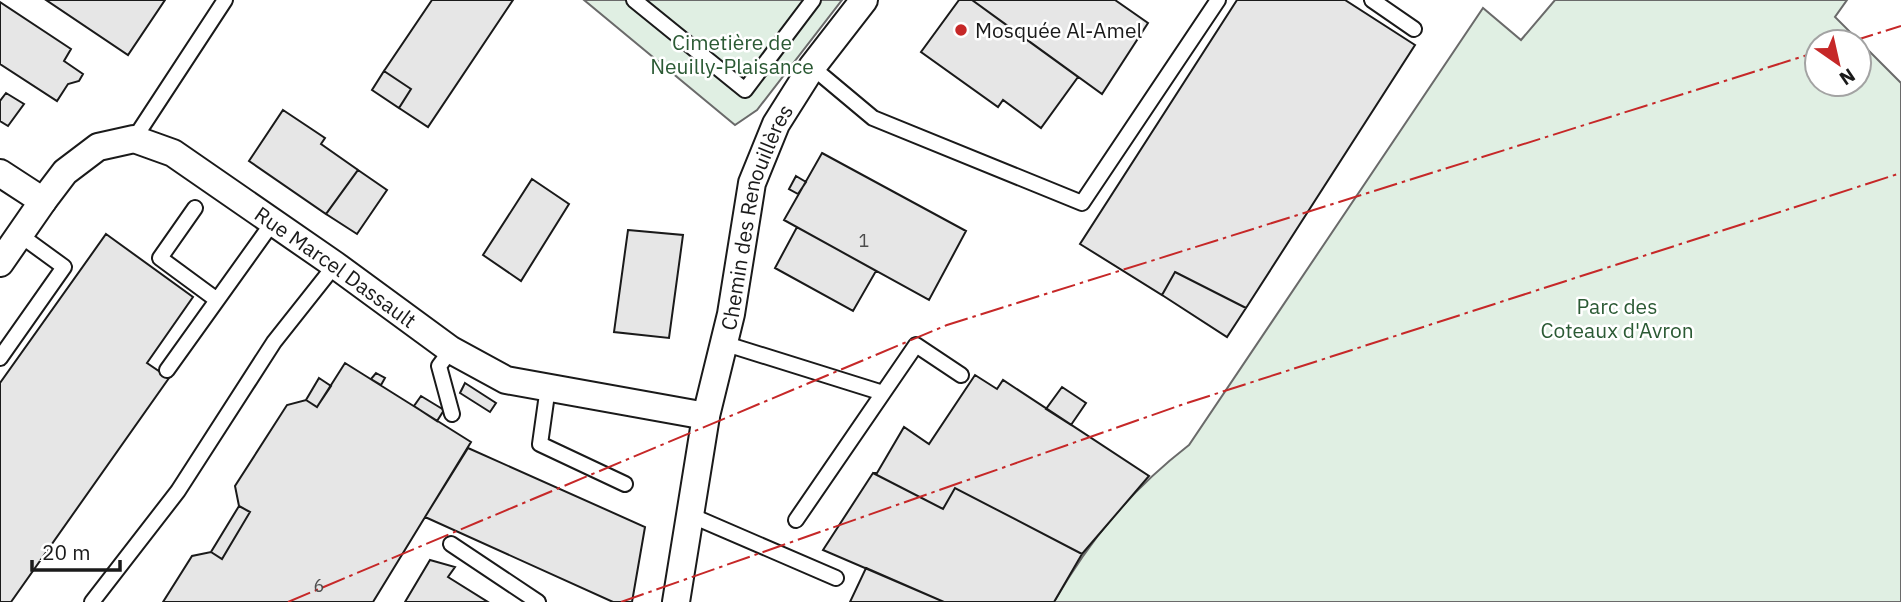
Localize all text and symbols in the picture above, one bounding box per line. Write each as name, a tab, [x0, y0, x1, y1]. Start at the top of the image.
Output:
place label: Mosquée Al-Amel	[975, 16, 1142, 44]
marker: Mosquée Al-Amel	[953, 22, 969, 38]
park label: Cimetière de Neuilly-Plaisance	[650, 28, 814, 80]
north arrow	[1803, 28, 1873, 98]
text: N	[1835, 63, 1860, 91]
street label: Chemin des Renouillères	[714, 99, 799, 333]
street label: Rue Marcel Dassault	[249, 200, 422, 334]
house number: 1	[859, 229, 869, 252]
park label: Parc des Coteaux d'Avron	[1540, 292, 1694, 344]
scale bar	[32, 528, 119, 572]
text: 20 m	[42, 538, 91, 566]
house number: 6	[314, 574, 324, 597]

